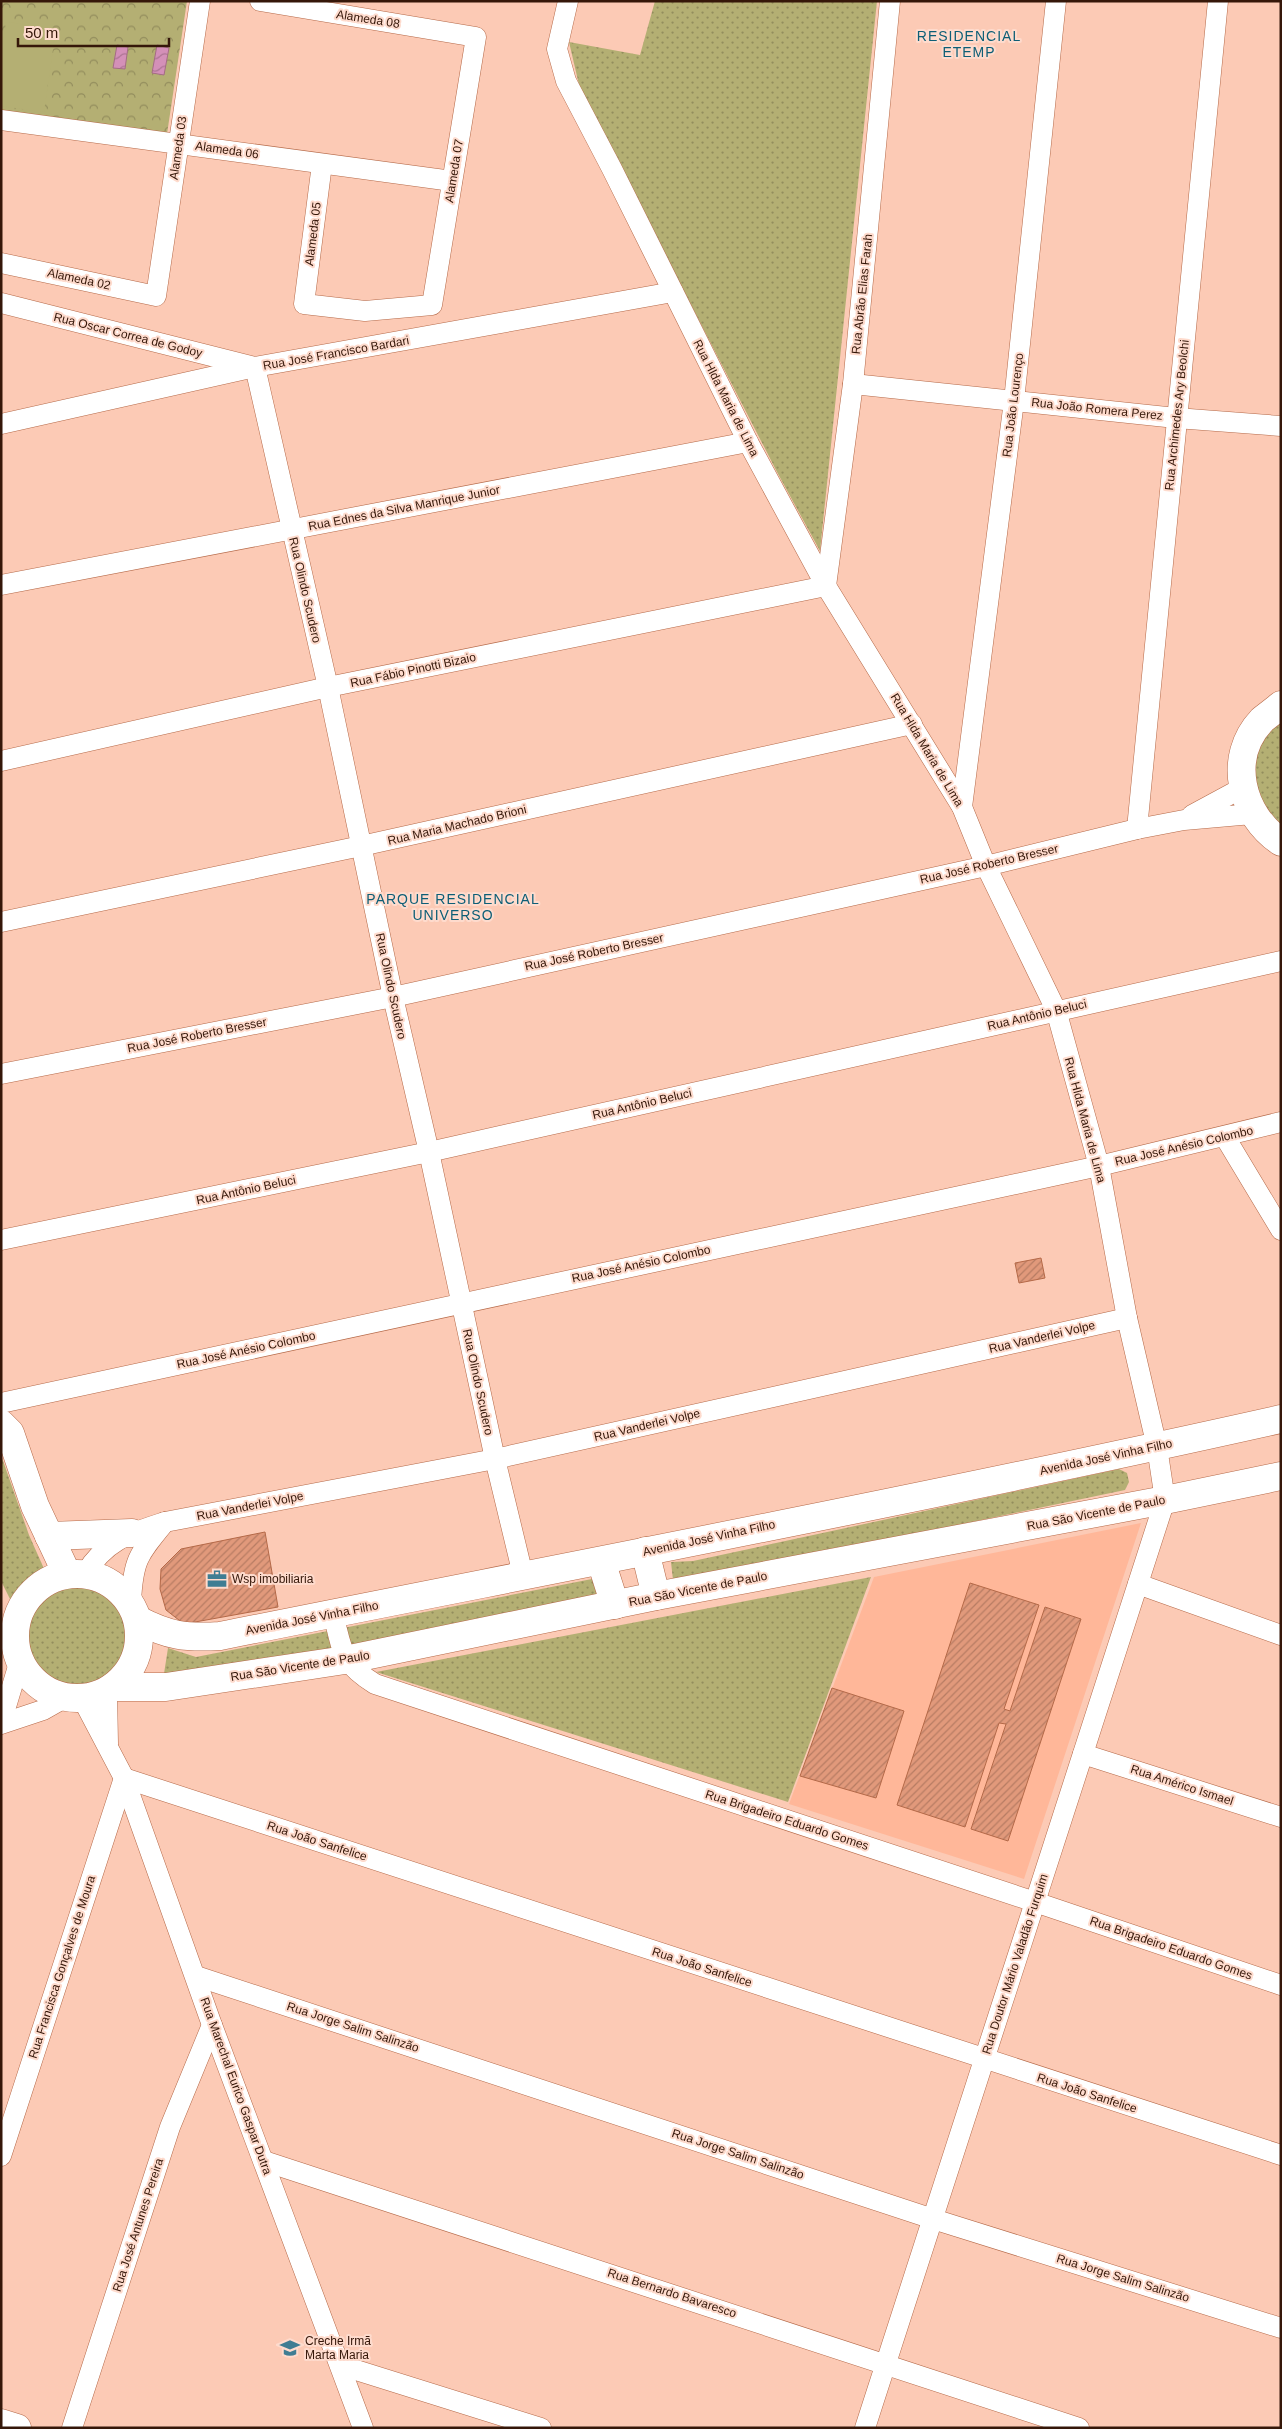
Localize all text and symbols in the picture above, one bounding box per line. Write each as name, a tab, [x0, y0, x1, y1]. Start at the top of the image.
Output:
street label: Alameda 08	[335, 7, 401, 31]
scale bar	[18, 15, 169, 47]
text: 50 m	[25, 24, 58, 41]
district label: RESIDENCIAL ETEMP	[917, 28, 1021, 60]
street label: Alameda 03	[167, 115, 189, 181]
street label: Alameda 07	[442, 138, 466, 204]
street label: Alameda 06	[194, 139, 260, 161]
street label: Alameda 05	[302, 201, 324, 267]
street label: Rua Abrão Elias Farah	[849, 233, 875, 355]
street label: Alameda 02	[46, 265, 112, 293]
street label: Rua Oscar Correa de Godoy	[52, 310, 204, 360]
street label: Rua José Francisco Bardari	[262, 333, 410, 373]
street label: Rua Hlda Maria de Lima	[690, 337, 762, 459]
street label: Rua Archimedes Ary Beolchi	[1162, 339, 1192, 491]
street label: Rua João Lourenço	[1000, 352, 1026, 458]
street label: Rua João Romera Perez	[1031, 395, 1163, 423]
street label: Rua Ednes da Silva Manrique Junior	[307, 483, 501, 533]
street label: Rua Olindo Scudero	[286, 536, 324, 645]
street label: Rua Fábio Pinotti Bizaio	[349, 650, 477, 690]
street label: Rua Hlda Maria de Lima	[888, 691, 966, 809]
street label: Rua Maria Machado Brioni	[386, 802, 528, 848]
street label: Rua José Roberto Bresser	[919, 841, 1059, 887]
district label: PARQUE RESIDENCIAL UNIVERSO	[366, 891, 540, 923]
street label: Rua José Roberto Bresser	[523, 930, 665, 974]
street label: Rua Olindo Scudero	[373, 932, 409, 1041]
street label: Rua Antônio Beluci	[986, 997, 1088, 1033]
street label: Rua José Roberto Bresser	[126, 1015, 268, 1055]
street label: Rua Hlda Maria de Lima	[1061, 1056, 1109, 1185]
street label: Rua Antônio Beluci	[591, 1086, 693, 1122]
street label: Rua José Anésio Colombo	[1114, 1123, 1255, 1169]
street label: Rua Antônio Beluci	[195, 1173, 297, 1207]
street label: Rua José Anésio Colombo	[570, 1242, 712, 1286]
street label: Rua Vanderlei Volpe	[988, 1318, 1097, 1356]
street label: Rua José Anésio Colombo	[175, 1328, 317, 1372]
street label: Rua Olindo Scudero	[460, 1328, 496, 1437]
street label: Rua Vanderlei Volpe	[593, 1406, 702, 1444]
street label: Avenida José Vinha Filho	[1039, 1436, 1174, 1478]
street label: Rua Vanderlei Volpe	[195, 1489, 305, 1523]
street label: Rua São Vicente de Paulo	[1026, 1493, 1167, 1533]
street label: Avenida José Vinha Filho	[642, 1517, 777, 1559]
office icon: Wsp imobiliaria	[206, 1568, 228, 1590]
street label: Rua São Vicente de Paulo	[628, 1569, 769, 1609]
place label: Wsp imobiliaria	[232, 1572, 314, 1586]
street label: Avenida José Vinha Filho	[244, 1598, 380, 1638]
street label: Rua São Vicente de Paulo	[229, 1648, 371, 1684]
street label: Rua Américo Ismael	[1129, 1762, 1235, 1808]
street label: Rua Brigadeiro Eduardo Gomes	[704, 1787, 870, 1853]
street label: Rua João Sanfelice	[265, 1818, 369, 1864]
street label: Rua Doutor Mário Valadão Furquim	[979, 1872, 1051, 2056]
street label: Rua Francisca Gonçalves de Moura	[26, 1874, 98, 2060]
street label: Rua Brigadeiro Eduardo Gomes	[1088, 1914, 1254, 1982]
street label: Rua João Sanfelice	[650, 1944, 754, 1990]
street label: Rua Marechal Eurico Gaspar Dutra	[197, 1996, 275, 2177]
street label: Rua Jorge Salim Salinzão	[285, 1999, 421, 2055]
street label: Rua João Sanfelice	[1035, 2070, 1139, 2116]
street label: Rua Jorge Salim Salinzão	[670, 2126, 806, 2182]
street label: Rua José Antunes Pereira	[110, 2156, 166, 2293]
street label: Rua Jorge Salim Salinzão	[1055, 2251, 1191, 2305]
street label: Rua Bernardo Bavaresco	[606, 2266, 739, 2321]
place label: Creche Irmã Marta Maria	[305, 2334, 371, 2362]
school or university icon: Creche Irmã Marta Maria	[279, 2337, 301, 2359]

